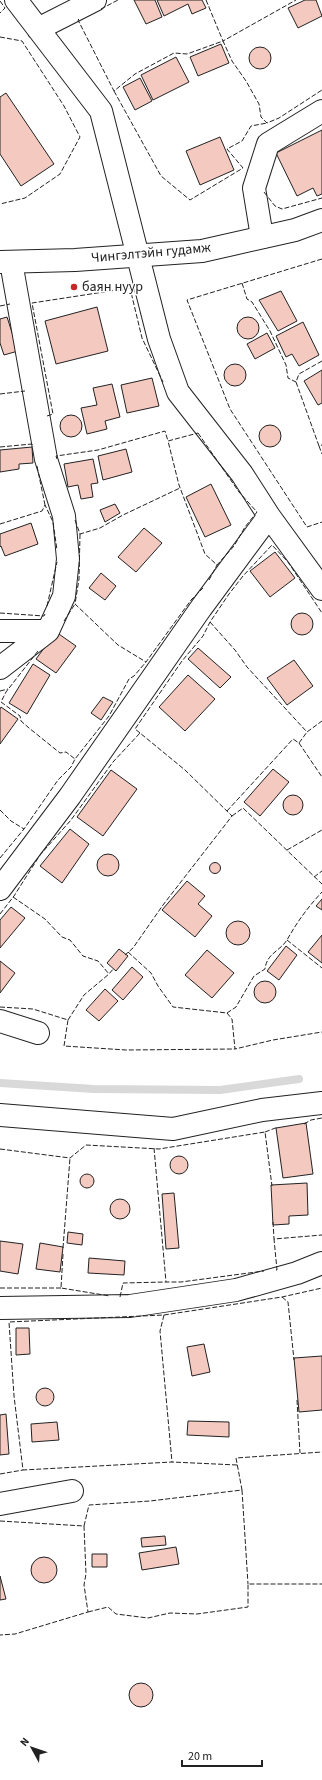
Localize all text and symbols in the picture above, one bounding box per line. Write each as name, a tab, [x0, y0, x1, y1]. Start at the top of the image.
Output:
street label: Чингэлтэйн гудамж	[90, 238, 212, 268]
place label: баян нуур	[82, 277, 143, 297]
marker: баян нуур	[69, 282, 79, 292]
north arrow	[12, 1728, 52, 1768]
text: N	[17, 1734, 33, 1750]
scale bar	[182, 1742, 262, 1768]
text: 20 m	[188, 1748, 212, 1765]

